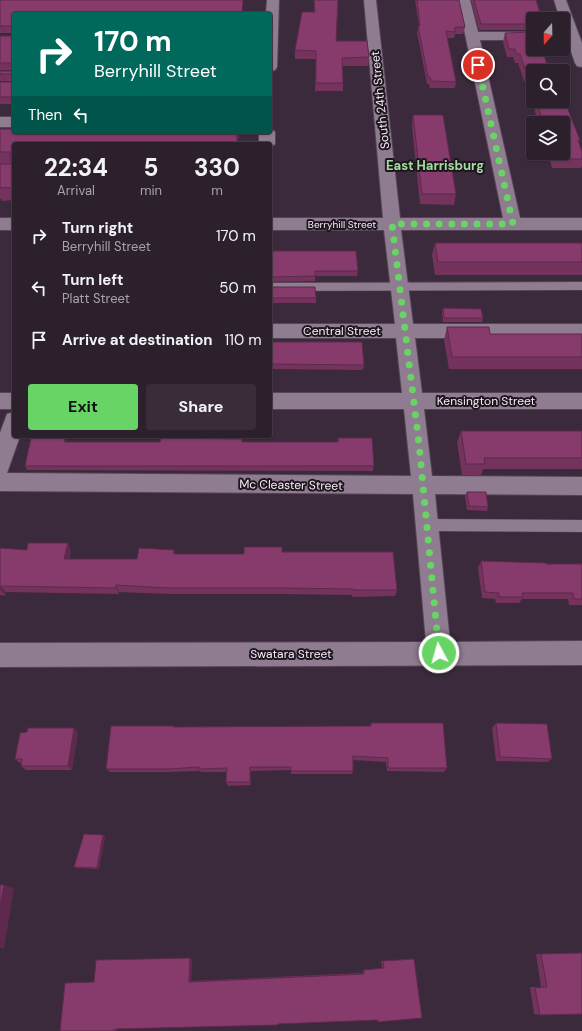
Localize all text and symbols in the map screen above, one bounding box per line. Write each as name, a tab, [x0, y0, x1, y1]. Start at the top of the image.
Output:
north arrow	[526, 12, 570, 56]
map controls	[526, 12, 570, 160]
text: 170 m	[94, 23, 172, 60]
icon: right	[28, 28, 80, 80]
pin	[461, 48, 495, 82]
street label: South 24th Street	[367, 50, 393, 150]
icon: arrive	[467, 54, 489, 76]
text: Berryhill Street	[94, 59, 217, 83]
button: search	[526, 64, 570, 108]
icon: left	[70, 104, 92, 126]
text: Then	[28, 105, 62, 125]
button: layers	[526, 116, 570, 160]
text: 22:34	[44, 152, 108, 183]
text: 5	[144, 152, 158, 183]
text: 330	[194, 152, 240, 183]
district label: East Harrisburg	[386, 157, 484, 174]
text: Arrival	[57, 182, 95, 199]
text: min	[140, 182, 162, 199]
text: m	[211, 182, 223, 199]
text: Turn right	[62, 218, 133, 238]
street label: Berryhill Street	[308, 218, 376, 231]
icon: right	[28, 225, 50, 247]
text: 170 m	[216, 226, 256, 246]
text: Berryhill Street	[62, 238, 151, 255]
text: Turn left	[62, 270, 123, 290]
icon: left	[28, 277, 50, 299]
text: 50 m	[219, 278, 256, 298]
text: Platt Street	[62, 290, 130, 307]
street label: Central Street	[303, 323, 381, 339]
icon: arrive	[28, 329, 50, 351]
text: Arrive at destination	[62, 330, 213, 350]
text: 110 m	[225, 330, 262, 350]
button: Exit	[28, 384, 138, 430]
button: Share	[146, 384, 256, 430]
street label: Kensington Street	[437, 393, 536, 409]
street label: Mc Cleaster Street	[239, 476, 343, 494]
position arrow	[418, 632, 460, 674]
street label: Swatara Street	[250, 646, 332, 662]

